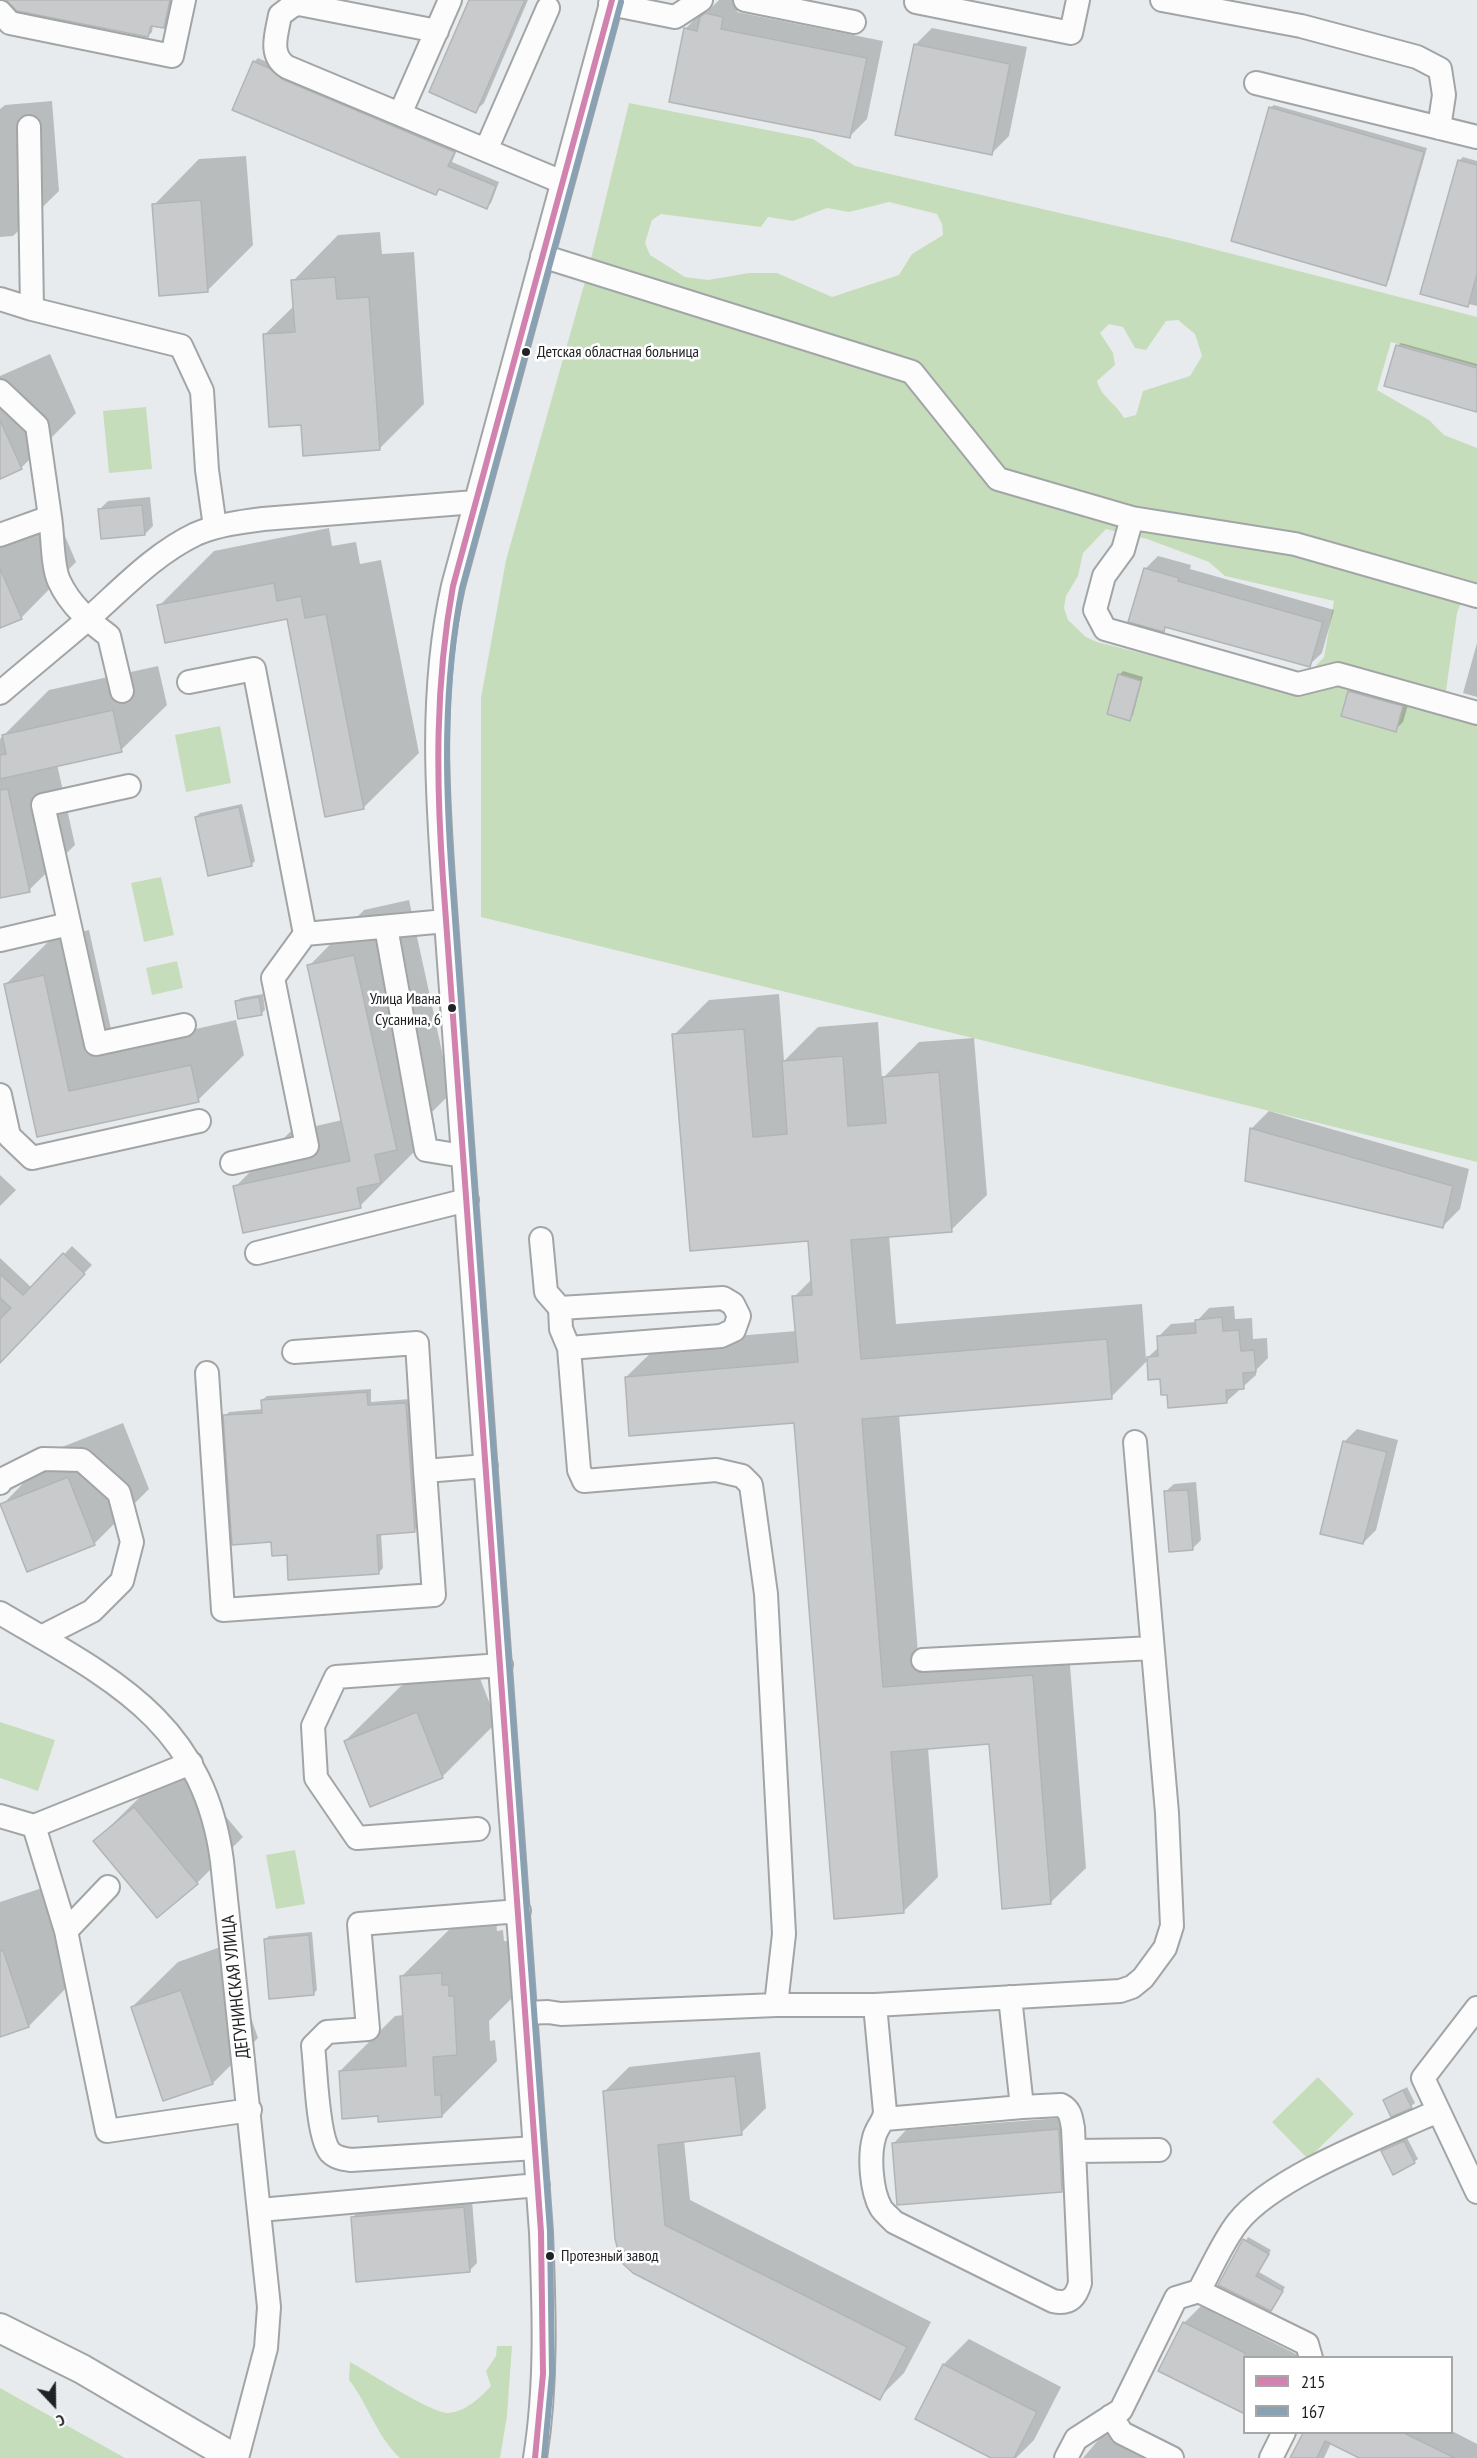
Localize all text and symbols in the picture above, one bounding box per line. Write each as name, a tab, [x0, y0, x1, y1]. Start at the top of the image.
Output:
place label: Детская областная больница	[537, 342, 699, 362]
marker: Детская областная больница	[520, 346, 532, 358]
place label: Улица Ивана Сусанина, 6	[370, 989, 441, 1027]
marker: Улица Ивана Сусанина, 6	[446, 1002, 458, 1014]
street label: ДЕГУНИНСКАЯ УЛИЦА	[218, 1914, 254, 2060]
place label: Протезный завод	[561, 2246, 659, 2266]
marker: Протезный завод	[544, 2250, 556, 2262]
legend	[1243, 2356, 1453, 2434]
text: 215	[1301, 2370, 1325, 2393]
north arrow	[24, 2374, 84, 2434]
text: 167	[1301, 2400, 1325, 2423]
text: С	[54, 2410, 68, 2431]

